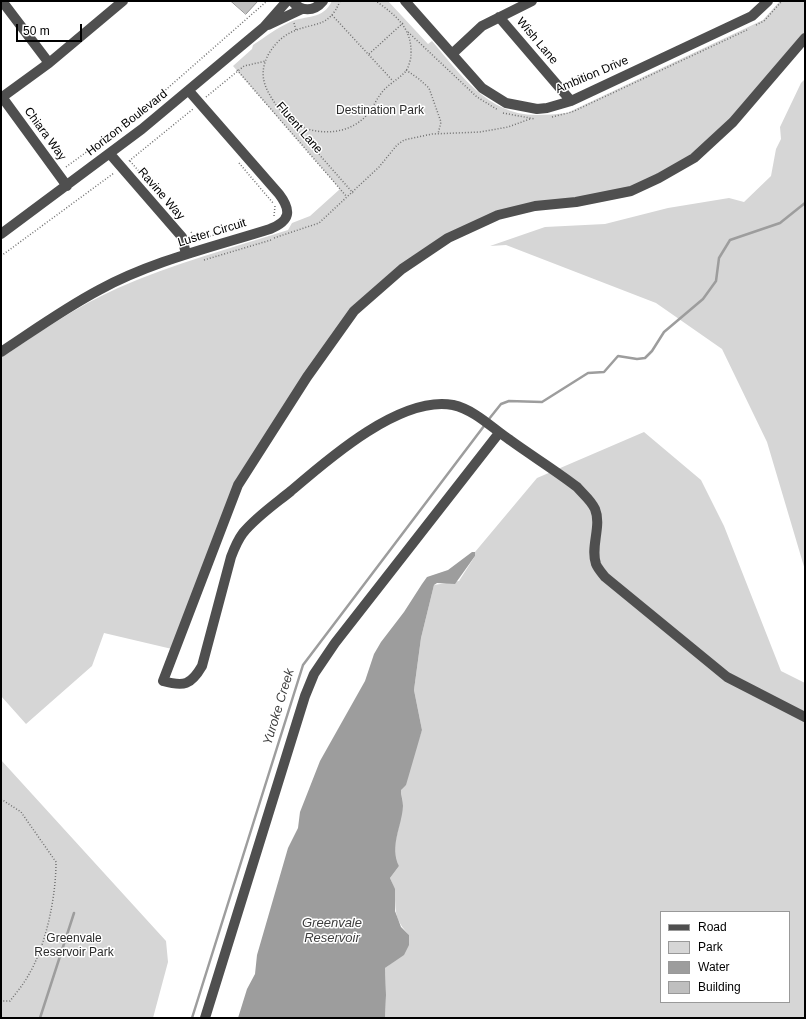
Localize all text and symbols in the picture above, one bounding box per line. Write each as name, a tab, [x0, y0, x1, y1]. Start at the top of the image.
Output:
street label: Wish Lane	[513, 15, 561, 67]
scale bar	[18, 16, 84, 42]
text: 50 m	[23, 24, 50, 38]
street label: Ambition Drive	[553, 53, 631, 97]
street label: Horizon Boulevard	[84, 87, 170, 159]
street label: Fluent Lane	[273, 99, 325, 157]
park label: Destination Park	[336, 104, 424, 118]
street label: Chiara Way	[21, 105, 69, 163]
street label: Ravine Way	[134, 165, 188, 223]
street label: Luster Circuit	[176, 216, 248, 250]
water label: Yuroke Creek	[260, 667, 298, 747]
legend	[660, 911, 790, 1003]
water label: Greenvale Reservoir	[302, 915, 362, 946]
text: Road	[698, 920, 727, 934]
park label: Greenvale Reservoir Park	[34, 932, 114, 960]
text: Park	[698, 940, 723, 954]
text: Water	[698, 960, 730, 974]
text: Building	[698, 980, 741, 994]

